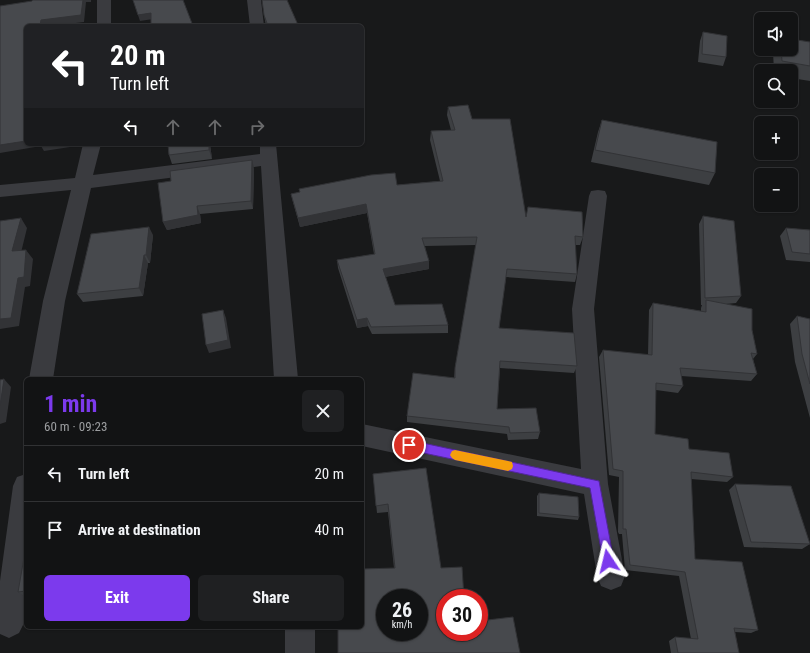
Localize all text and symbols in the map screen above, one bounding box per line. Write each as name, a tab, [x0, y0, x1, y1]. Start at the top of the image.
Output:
map controls	[754, 12, 798, 212]
button: sound	[754, 12, 798, 56]
text: 20 m	[110, 39, 166, 72]
icon: left	[44, 40, 96, 92]
button: search	[754, 64, 798, 108]
text: Turn left	[110, 73, 169, 94]
icon: left	[120, 116, 142, 138]
icon: ahead	[162, 116, 184, 138]
icon: ahead	[204, 116, 226, 138]
icon: right	[246, 116, 268, 138]
button: +	[754, 116, 798, 160]
button: −	[754, 168, 798, 212]
text: 1 min	[44, 390, 97, 418]
button: close	[302, 390, 344, 432]
text: 60 m · 09:23	[44, 419, 107, 434]
pin	[392, 428, 426, 462]
icon: arrive	[398, 434, 420, 456]
icon: left	[44, 463, 66, 485]
text: Turn left	[78, 465, 129, 483]
text: 20 m	[314, 465, 344, 483]
icon: arrive	[44, 519, 66, 541]
text: Arrive at destination	[78, 521, 201, 539]
text: 40 m	[314, 521, 344, 539]
position arrow	[587, 540, 629, 582]
button: Exit	[44, 575, 190, 621]
button: Share	[198, 575, 344, 621]
speed limit sign: 30	[436, 589, 488, 641]
text: 26	[392, 598, 412, 622]
text: km/h	[392, 619, 412, 630]

